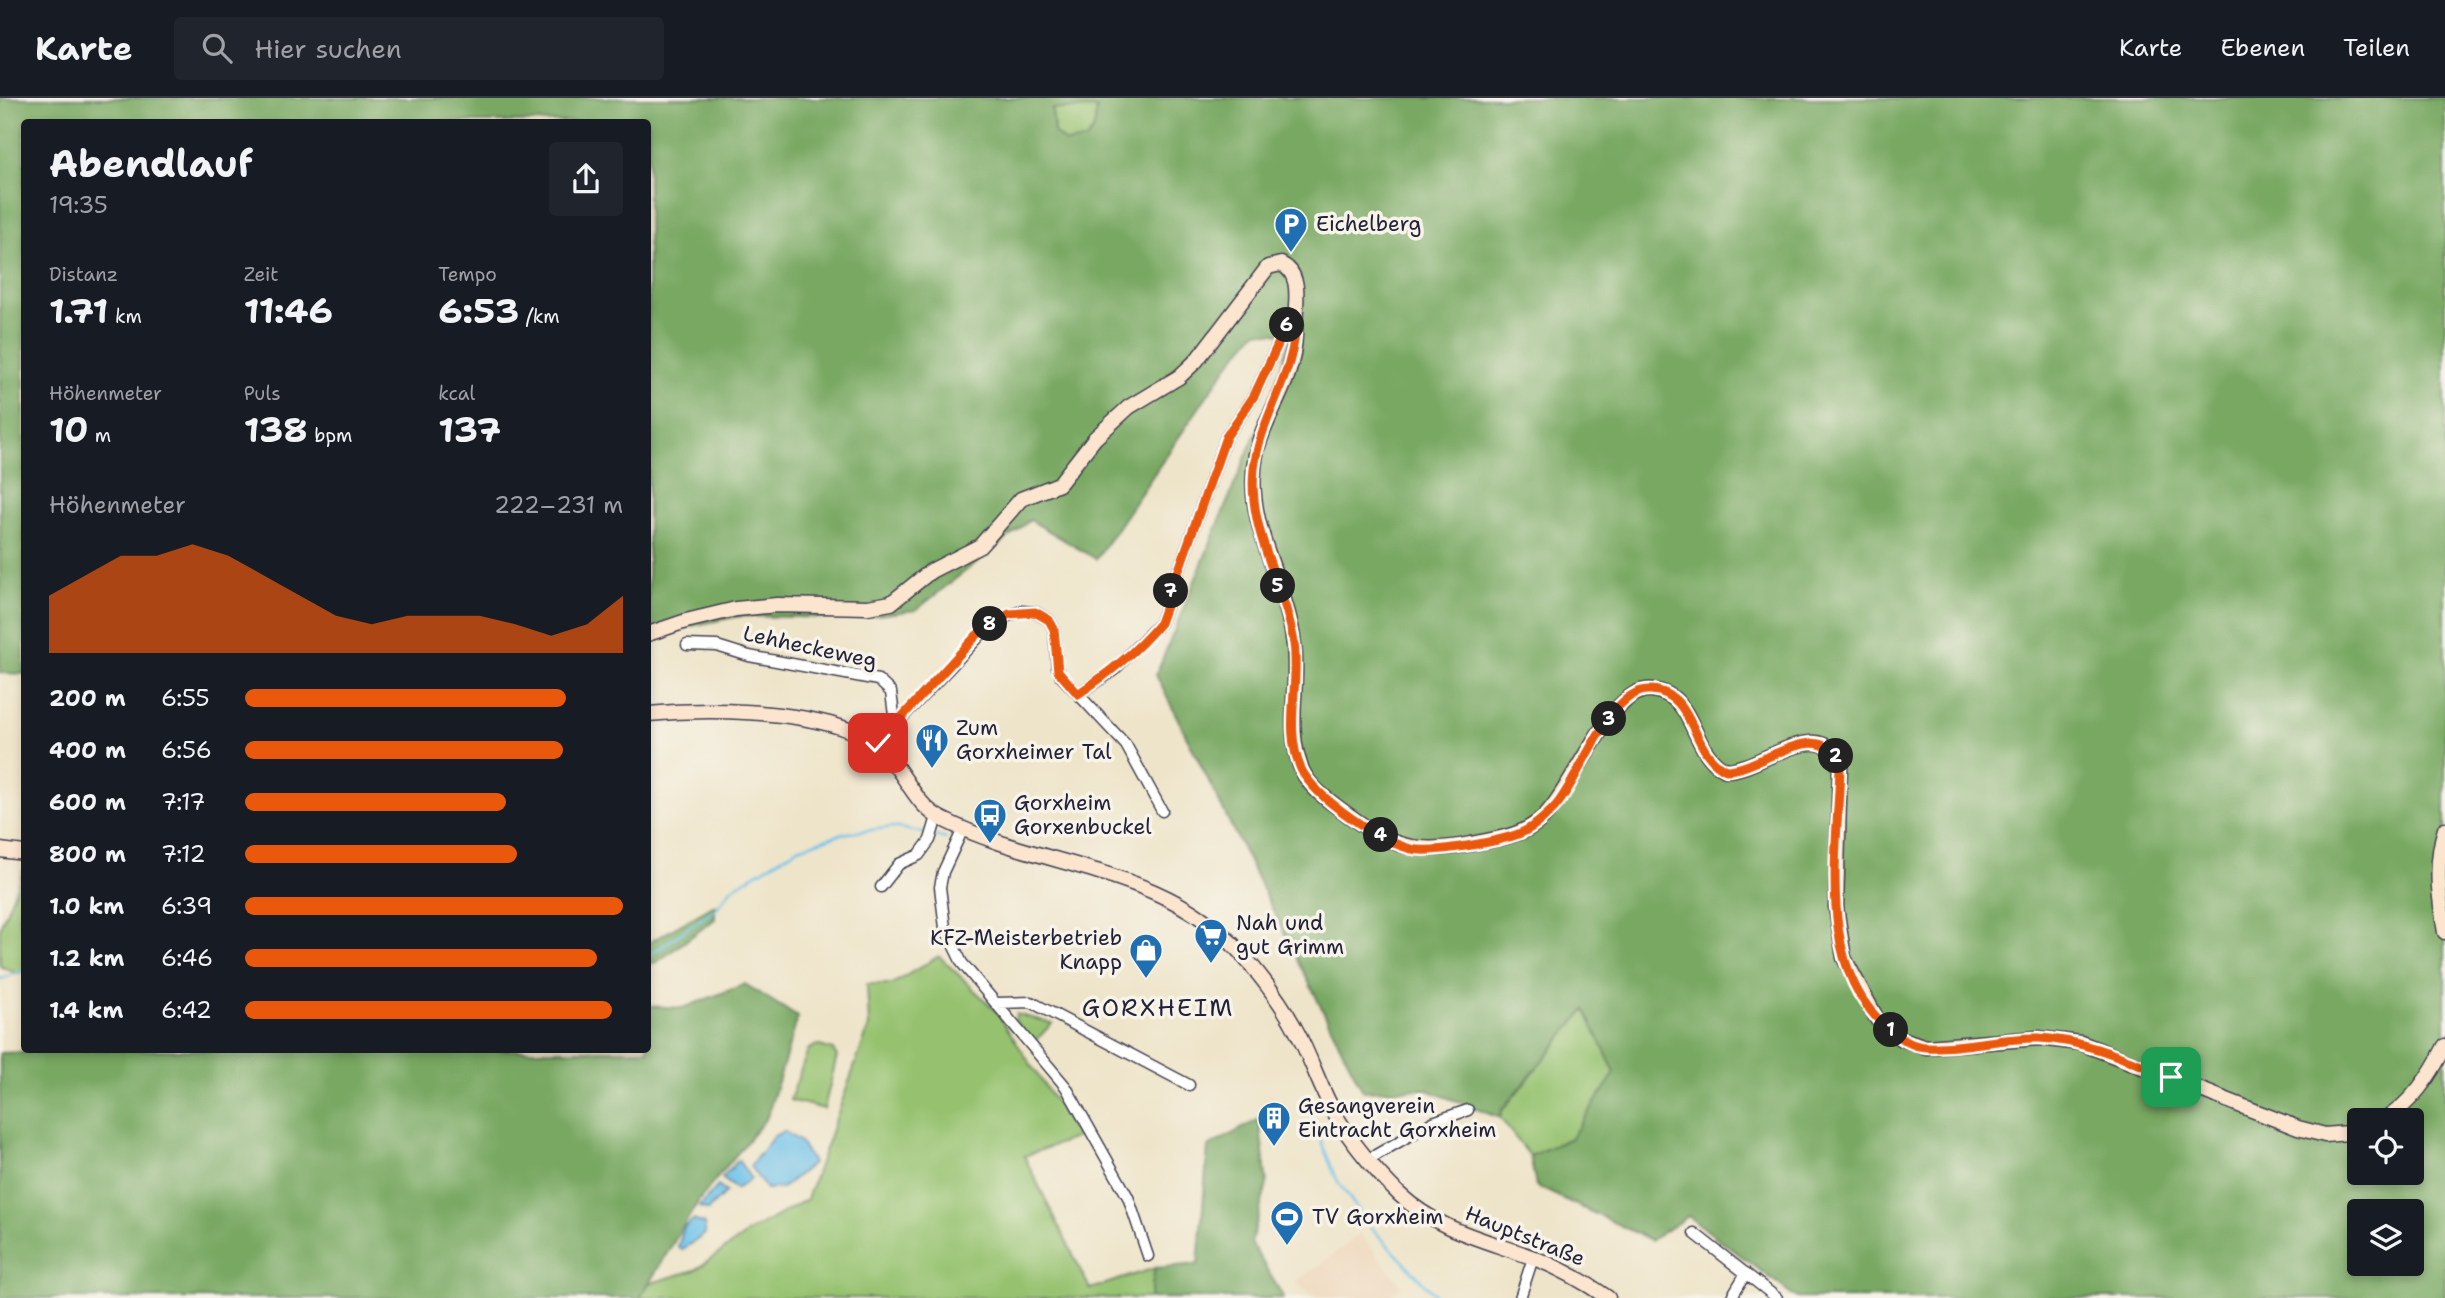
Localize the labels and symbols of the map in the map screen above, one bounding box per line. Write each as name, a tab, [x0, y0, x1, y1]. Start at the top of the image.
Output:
parking icon: Eichelberg	[1272, 205, 1310, 254]
place label: Eichelberg	[1316, 210, 1421, 238]
pin: 6	[1270, 308, 1304, 342]
pin: 5	[1260, 568, 1296, 603]
pin: 7	[1154, 574, 1188, 608]
pin: 8	[972, 606, 1007, 642]
street label: Lehheckeweg	[741, 619, 879, 675]
pin: 3	[1592, 702, 1626, 736]
pin	[848, 713, 908, 773]
place label: Zum Gorxheimer Tal	[956, 714, 1112, 766]
restaurant icon: Zum Gorxheimer Tal	[913, 721, 951, 770]
pin: 2	[1818, 738, 1854, 774]
place label: Gorxheim Gorxenbuckel	[1014, 789, 1152, 841]
bus stop icon: Gorxheim Gorxenbuckel	[971, 796, 1009, 845]
pin: 4	[1364, 818, 1398, 852]
place label: Nah und gut Grimm	[1236, 909, 1344, 961]
supermarket icon: Nah und gut Grimm	[1192, 916, 1230, 965]
place label: KFZ-Meisterbetrieb Knapp	[930, 924, 1122, 976]
shop icon: KFZ-Meisterbetrieb Knapp	[1127, 931, 1165, 980]
district label: GORXHEIM	[1082, 992, 1234, 1024]
pin: 1	[1874, 1012, 1909, 1048]
pin	[2141, 1047, 2201, 1107]
place label: Gesangverein Eintracht Gorxheim	[1298, 1092, 1496, 1144]
building icon: Gesangverein Eintracht Gorxheim	[1255, 1099, 1293, 1148]
sports icon: TV Gorxheim	[1268, 1198, 1306, 1247]
street label: Hauptstraße	[1461, 1199, 1589, 1273]
place label: TV Gorxheim	[1312, 1203, 1443, 1231]

